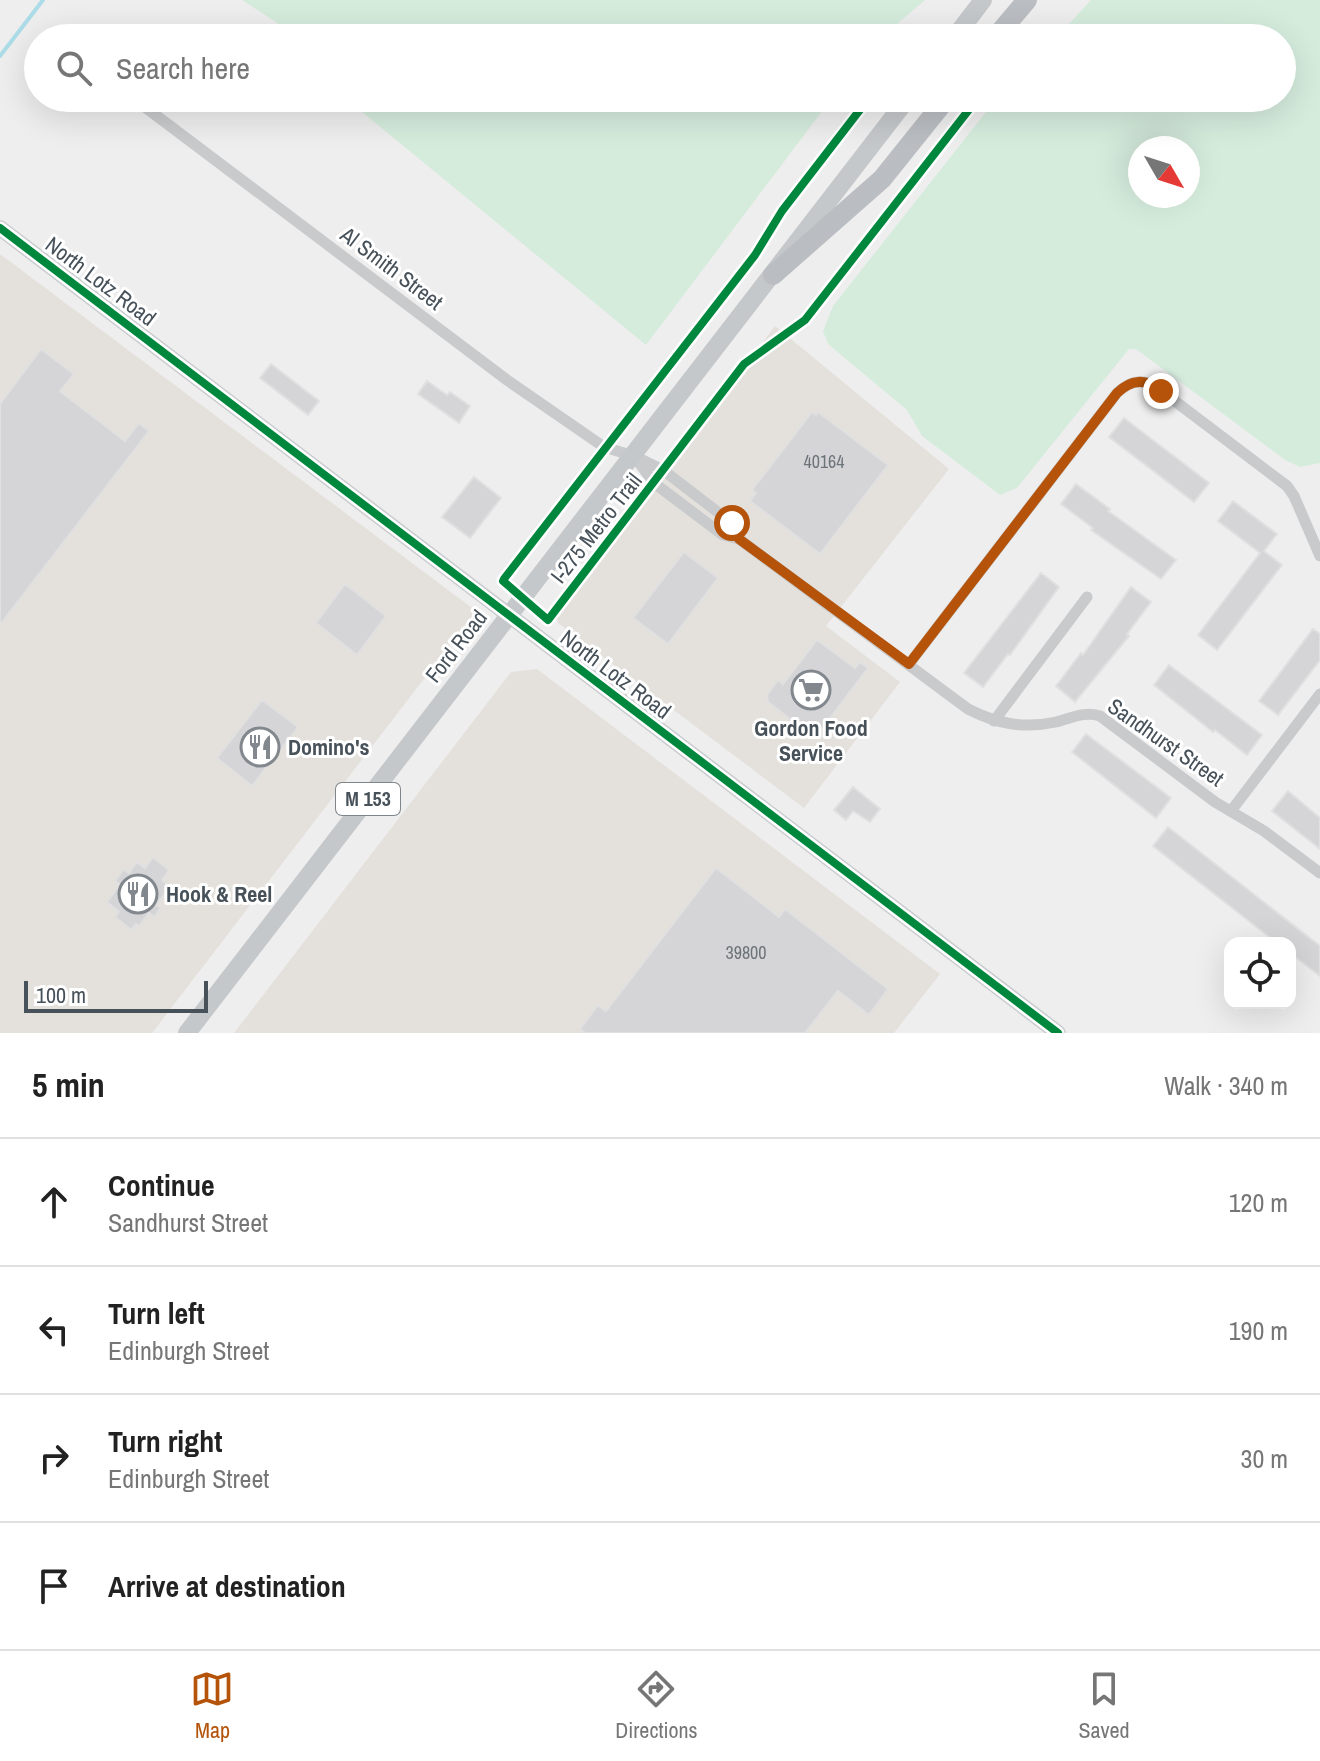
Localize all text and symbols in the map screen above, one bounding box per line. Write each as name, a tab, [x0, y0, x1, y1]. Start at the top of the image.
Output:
search box	[24, 24, 1296, 112]
icon: search	[52, 46, 96, 90]
text: Search here	[116, 48, 250, 88]
north arrow	[1128, 136, 1200, 208]
street label: Al Smith Street	[334, 219, 449, 316]
street label: North Lotz Road	[40, 229, 162, 333]
route end	[1143, 373, 1179, 409]
house number: 40164	[803, 449, 845, 474]
street label: I-275 Metro Trail	[543, 467, 649, 589]
route start	[714, 505, 750, 541]
street label: Ford Road	[418, 604, 494, 688]
street label: North Lotz Road	[555, 622, 677, 726]
supermarket icon: Gordon Food Service	[790, 669, 832, 711]
street label: Sandhurst Street	[1102, 691, 1230, 793]
place label: Gordon Food Service	[754, 713, 868, 768]
restaurant icon: Domino's	[239, 726, 281, 768]
place label: Domino's	[288, 732, 369, 762]
road number: M 153	[336, 783, 400, 815]
restaurant icon: Hook & Reel	[117, 873, 159, 915]
place label: Hook & Reel	[166, 879, 272, 909]
map controls	[1224, 937, 1296, 1009]
button: locate	[1224, 937, 1296, 1009]
house number: 39800	[725, 940, 767, 965]
scale bar	[24, 977, 208, 1013]
text: 100 m	[36, 980, 86, 1010]
text: 5 min	[32, 1062, 105, 1108]
text: Walk · 340 m	[1164, 1068, 1288, 1103]
text: Continue	[108, 1165, 215, 1205]
icon: ahead	[32, 1180, 76, 1224]
text: 120 m	[1229, 1185, 1288, 1220]
text: Sandhurst Street	[108, 1205, 268, 1240]
text: Turn left	[108, 1293, 205, 1333]
icon: left	[32, 1308, 76, 1352]
text: 190 m	[1229, 1313, 1288, 1348]
text: Edinburgh Street	[108, 1333, 269, 1368]
text: Turn right	[108, 1421, 222, 1461]
icon: right	[32, 1436, 76, 1480]
text: 30 m	[1241, 1441, 1288, 1476]
text: Edinburgh Street	[108, 1461, 269, 1496]
icon: arrive	[32, 1564, 76, 1608]
text: Arrive at destination	[108, 1566, 346, 1606]
tab: Map	[190, 1667, 234, 1745]
tab: Directions	[615, 1667, 698, 1745]
tab: Saved	[1078, 1667, 1130, 1745]

